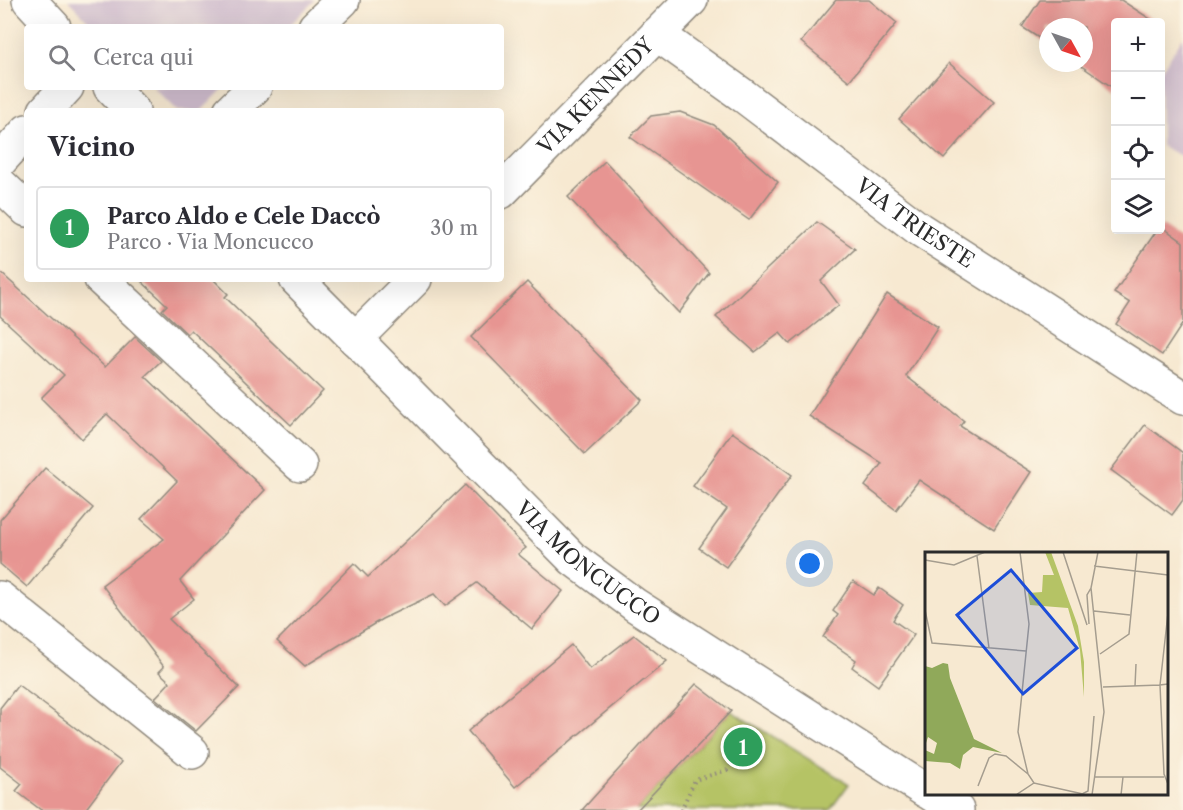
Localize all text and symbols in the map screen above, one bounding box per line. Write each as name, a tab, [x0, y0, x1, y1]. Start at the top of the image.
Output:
north arrow	[1039, 18, 1093, 72]
map controls	[1111, 18, 1165, 234]
button: +	[1111, 18, 1165, 72]
search box	[24, 24, 504, 90]
street label: VIA KENNEDY	[532, 31, 660, 160]
icon: search	[45, 41, 78, 74]
text: Cerca qui	[93, 44, 194, 71]
button: −	[1111, 72, 1165, 126]
button: locate	[1111, 126, 1165, 180]
text: Vicino	[48, 131, 135, 163]
street label: VIA TRIESTE	[850, 172, 979, 273]
button: layers	[1111, 180, 1165, 234]
text: Parco Aldo e Cele Daccò	[107, 203, 380, 230]
text: 1	[65, 216, 74, 240]
text: 30 m	[430, 216, 478, 240]
text: Parco · Via Moncucco	[107, 230, 314, 254]
street label: VIA MONCUCCO	[510, 495, 665, 630]
your location	[795, 549, 824, 578]
inset map	[925, 552, 1168, 795]
pin: 1	[724, 724, 762, 770]

